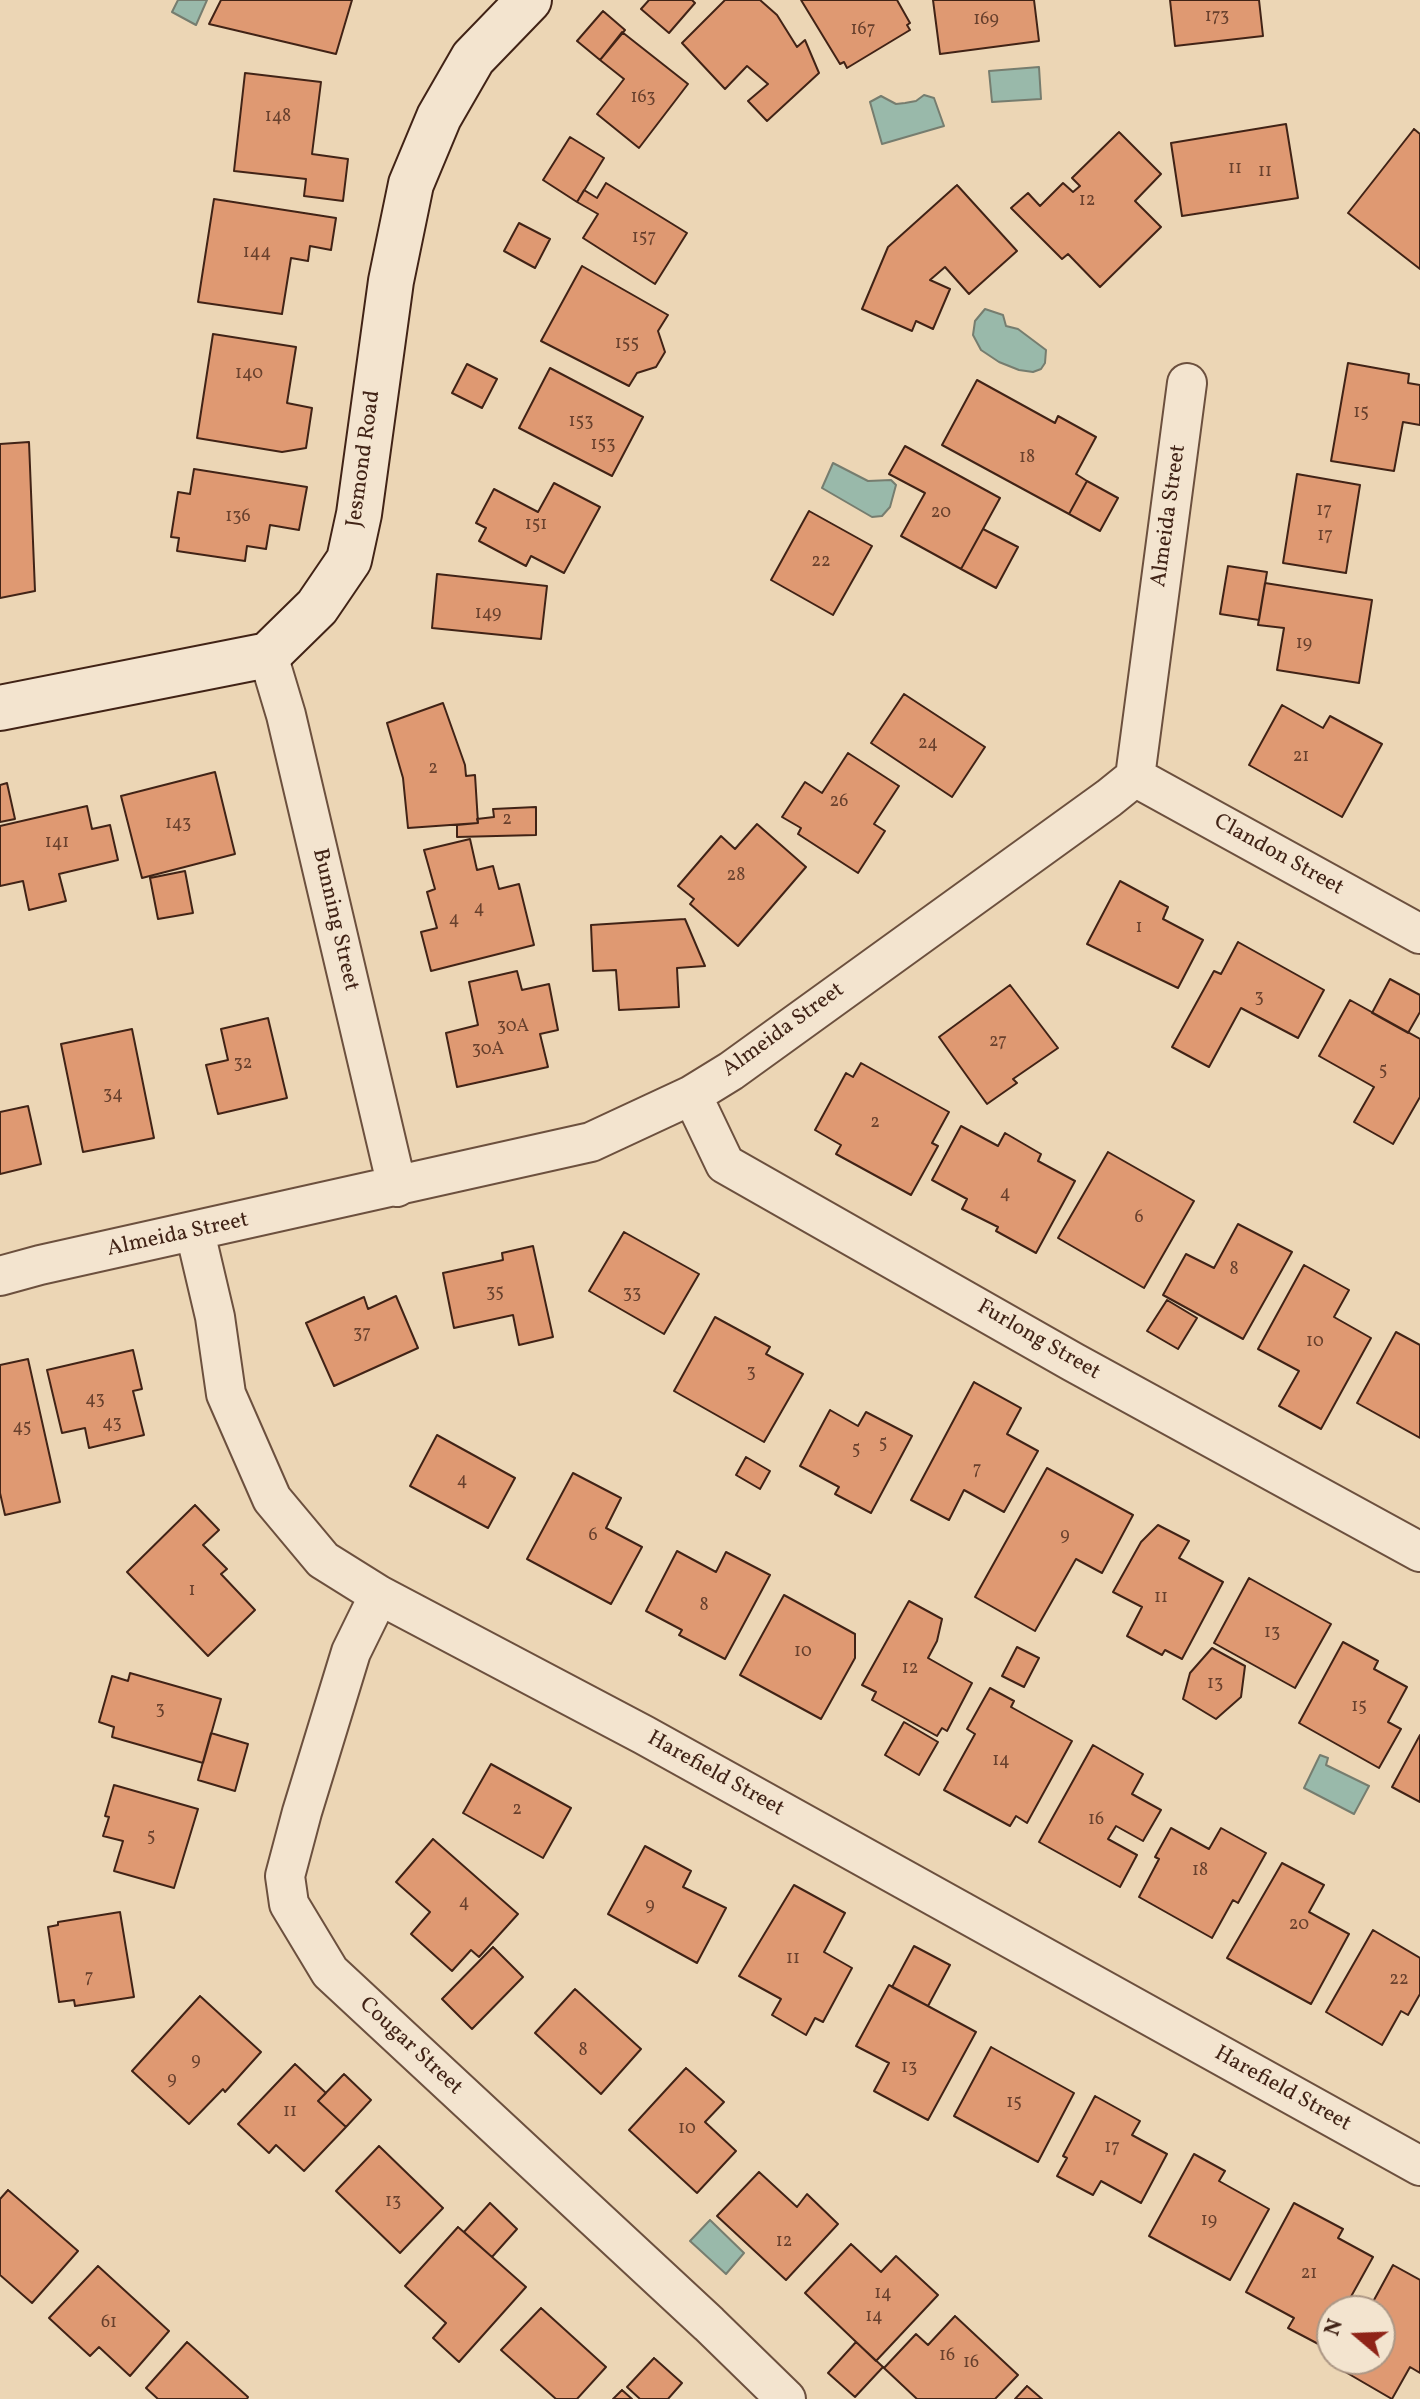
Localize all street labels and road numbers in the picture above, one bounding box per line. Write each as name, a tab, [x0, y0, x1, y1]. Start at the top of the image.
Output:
street label: Jesmond Road	[342, 389, 388, 529]
street label: Almeida Street	[1147, 443, 1193, 589]
street label: Clandon Street	[1208, 809, 1348, 903]
street label: Bunning Street	[305, 846, 363, 994]
street label: Almeida Street	[718, 978, 850, 1084]
street label: Almeida Street	[105, 1208, 251, 1264]
street label: Furlong Street	[972, 1295, 1104, 1387]
street label: Harefield Street	[642, 1727, 788, 1823]
street label: Cougar Street	[353, 1992, 467, 2102]
street label: Harefield Street	[1209, 2042, 1355, 2138]

